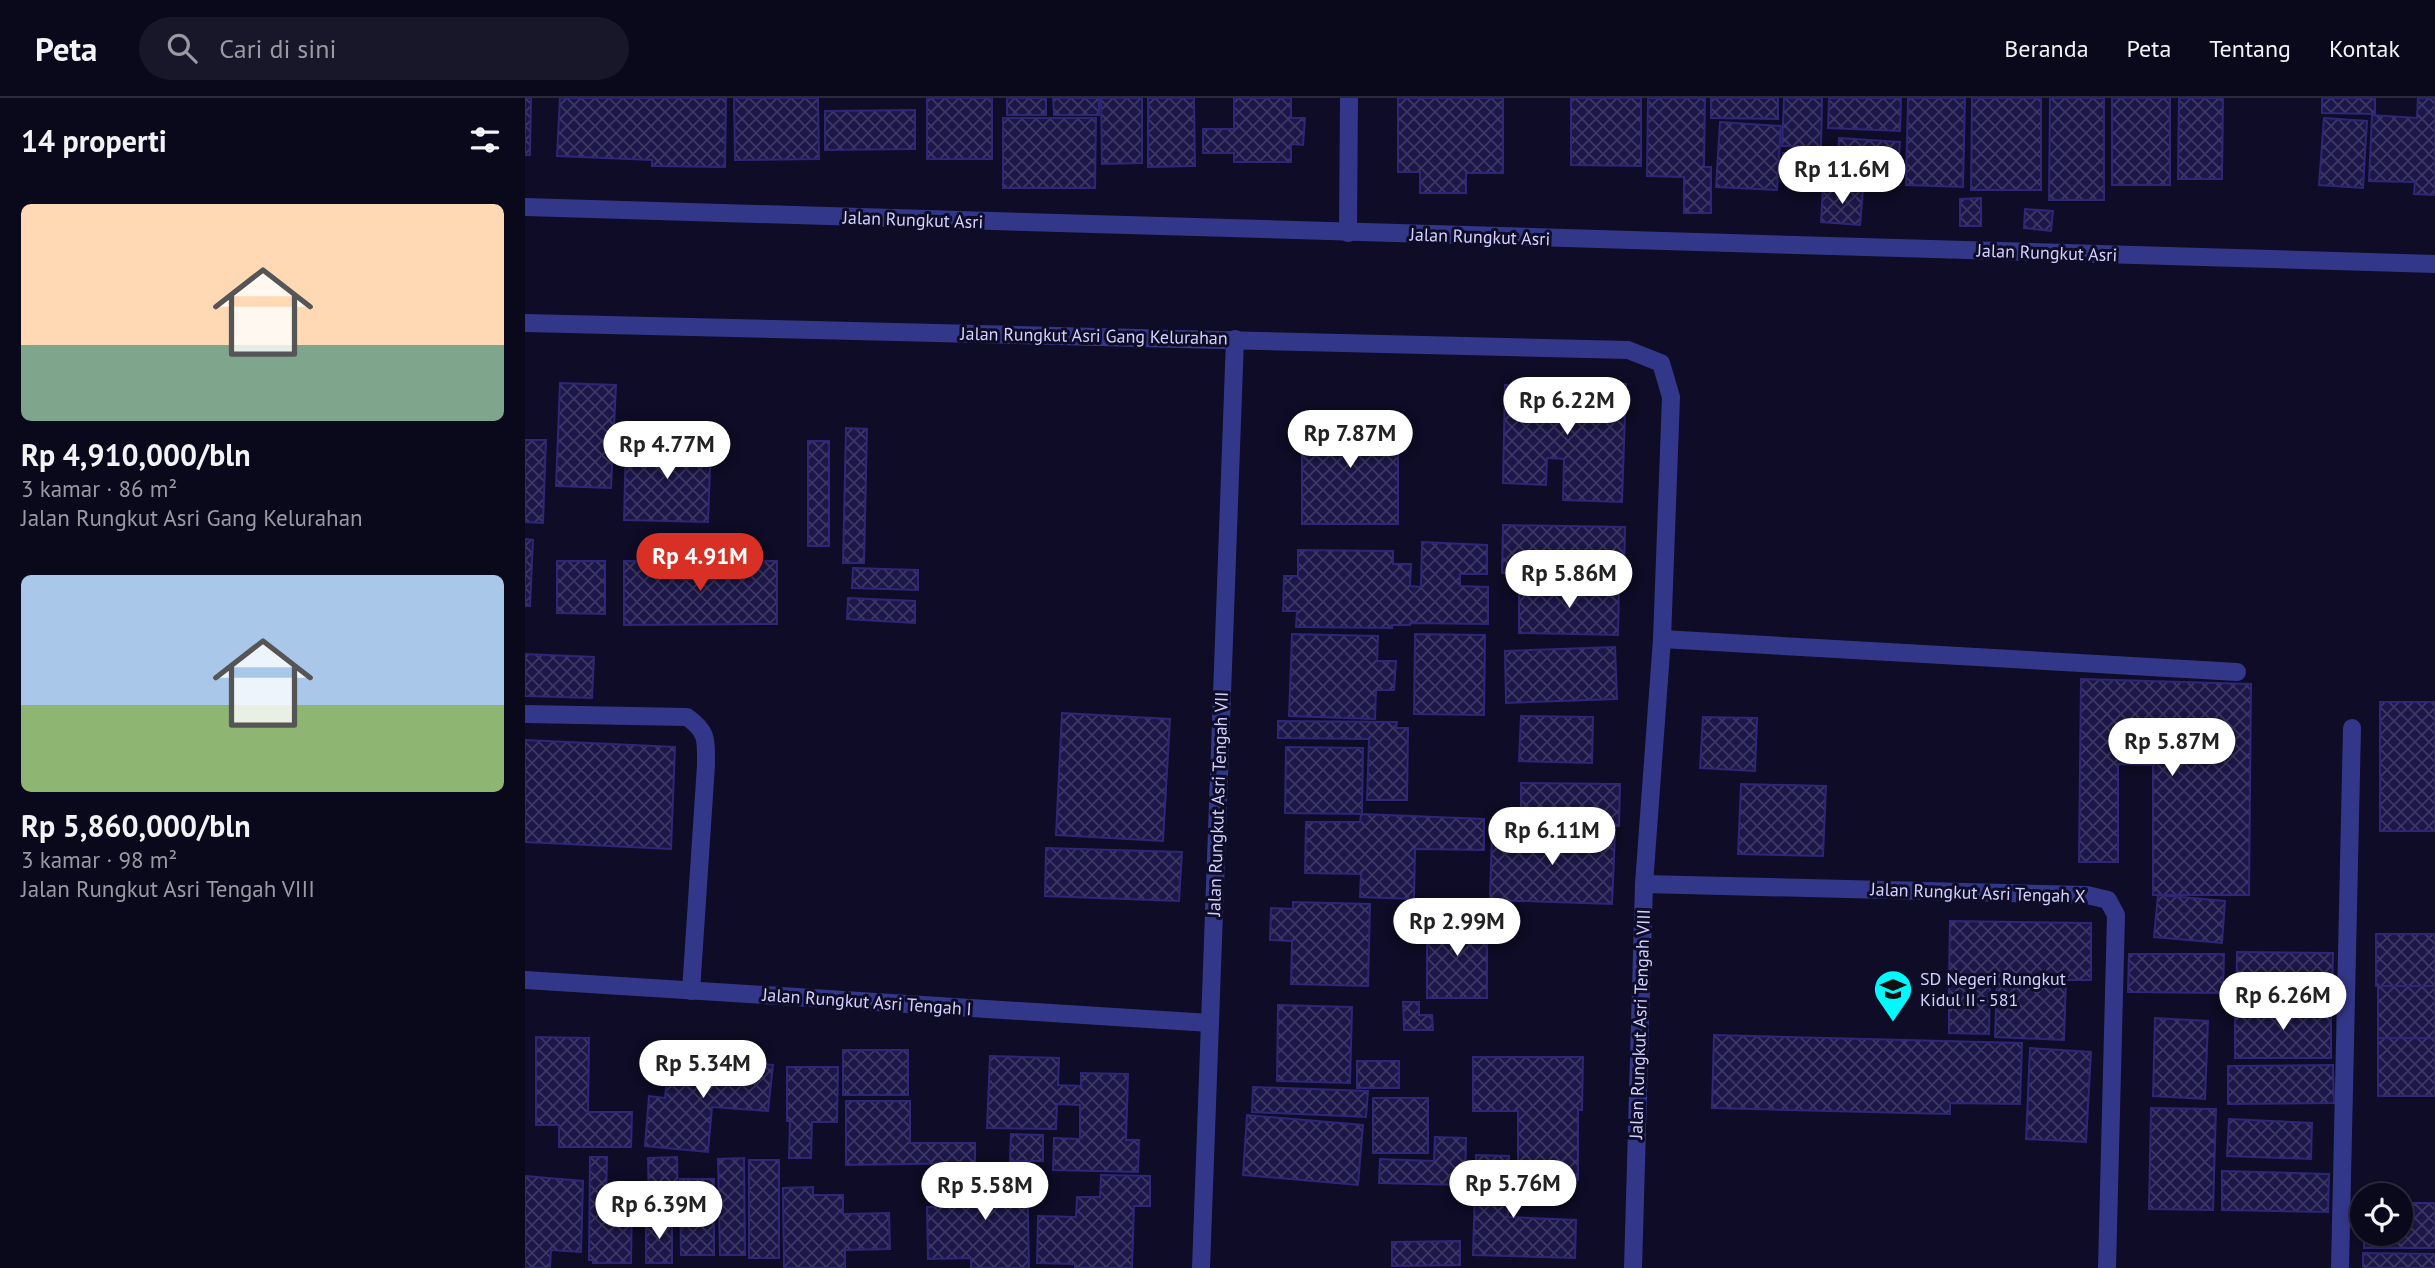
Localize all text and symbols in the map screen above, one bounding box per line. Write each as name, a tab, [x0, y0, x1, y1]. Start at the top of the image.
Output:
search box	[139, 17, 629, 80]
text: Peta	[35, 27, 97, 70]
icon: search	[163, 29, 201, 67]
text: Cari di sini	[219, 32, 336, 65]
text: Beranda	[2004, 33, 2089, 64]
text: Peta	[2127, 33, 2171, 64]
text: Tentang	[2209, 33, 2291, 64]
text: Kontak	[2329, 33, 2400, 64]
text: 14 properti	[21, 121, 167, 160]
icon: filters	[466, 121, 504, 159]
pin: Rp 11.6M	[1770, 146, 1914, 206]
text: Rp 11.6M	[1794, 154, 1890, 183]
street label: Jalan Rungkut Asri	[841, 206, 984, 233]
street label: Jalan Rungkut Asri	[1408, 223, 1551, 250]
street label: Jalan Rungkut Asri	[1975, 239, 2118, 266]
icon: home	[200, 249, 326, 375]
street label: Jalan Rungkut Asri Gang Kelurahan	[959, 322, 1228, 349]
pin: Rp 6.22M	[1495, 378, 1639, 437]
text: Rp 6.22M	[1519, 385, 1615, 414]
pin: Rp 7.87M	[1278, 410, 1422, 470]
text: Rp 7.87M	[1304, 418, 1396, 447]
pin: Rp 4.77M	[595, 422, 739, 481]
text: Rp 4.77M	[619, 429, 715, 458]
text: Rp 4,910,000/bln	[21, 435, 251, 474]
text: 3 kamar · 86 m²	[21, 474, 177, 503]
text: Jalan Rungkut Asri Gang Kelurahan	[21, 503, 363, 532]
pin: Rp 4.91M	[628, 533, 772, 593]
text: Rp 4.91M	[652, 541, 748, 570]
pin: Rp 5.86M	[1497, 550, 1641, 610]
text: Rp 5.86M	[1521, 558, 1617, 587]
icon: home	[200, 620, 326, 746]
street label: Jalan Rungkut Asri Tengah VII	[1202, 691, 1233, 918]
pin: Rp 5.87M	[2100, 718, 2244, 778]
text: Rp 5.87M	[2124, 726, 2220, 755]
text: Rp 5,860,000/bln	[21, 806, 251, 845]
pin: Rp 6.11M	[1480, 808, 1624, 867]
text: Rp 6.11M	[1504, 815, 1600, 844]
text: 3 kamar · 98 m²	[21, 845, 177, 874]
text: Jalan Rungkut Asri Tengah VIII	[21, 874, 315, 903]
street label: Jalan Rungkut Asri Tengah X	[1869, 877, 2086, 908]
pin: Rp 2.99M	[1385, 898, 1529, 958]
text: Rp 2.99M	[1409, 906, 1505, 935]
street label: Jalan Rungkut Asri Tengah VIII	[1624, 909, 1655, 1140]
place label: SD Negeri Rungkut Kidul II - 581	[1920, 967, 2066, 1011]
school or university icon: SD Negeri Rungkut Kidul II - 581	[1872, 968, 1914, 1023]
pin: Rp 6.26M	[2211, 972, 2355, 1032]
text: Rp 6.26M	[2235, 980, 2331, 1009]
street label: Jalan Rungkut Asri Tengah I	[761, 983, 973, 1020]
pin: Rp 5.34M	[631, 1040, 775, 1100]
text: Rp 5.34M	[655, 1048, 751, 1077]
pin: Rp 5.76M	[1441, 1160, 1585, 1220]
pin: Rp 5.58M	[913, 1162, 1057, 1222]
text: Rp 5.76M	[1465, 1168, 1561, 1197]
text: Rp 5.58M	[937, 1170, 1033, 1199]
pin: Rp 6.39M	[587, 1182, 731, 1241]
map controls	[2350, 1183, 2413, 1246]
button: locate	[2350, 1183, 2413, 1246]
text: Rp 6.39M	[611, 1189, 707, 1218]

